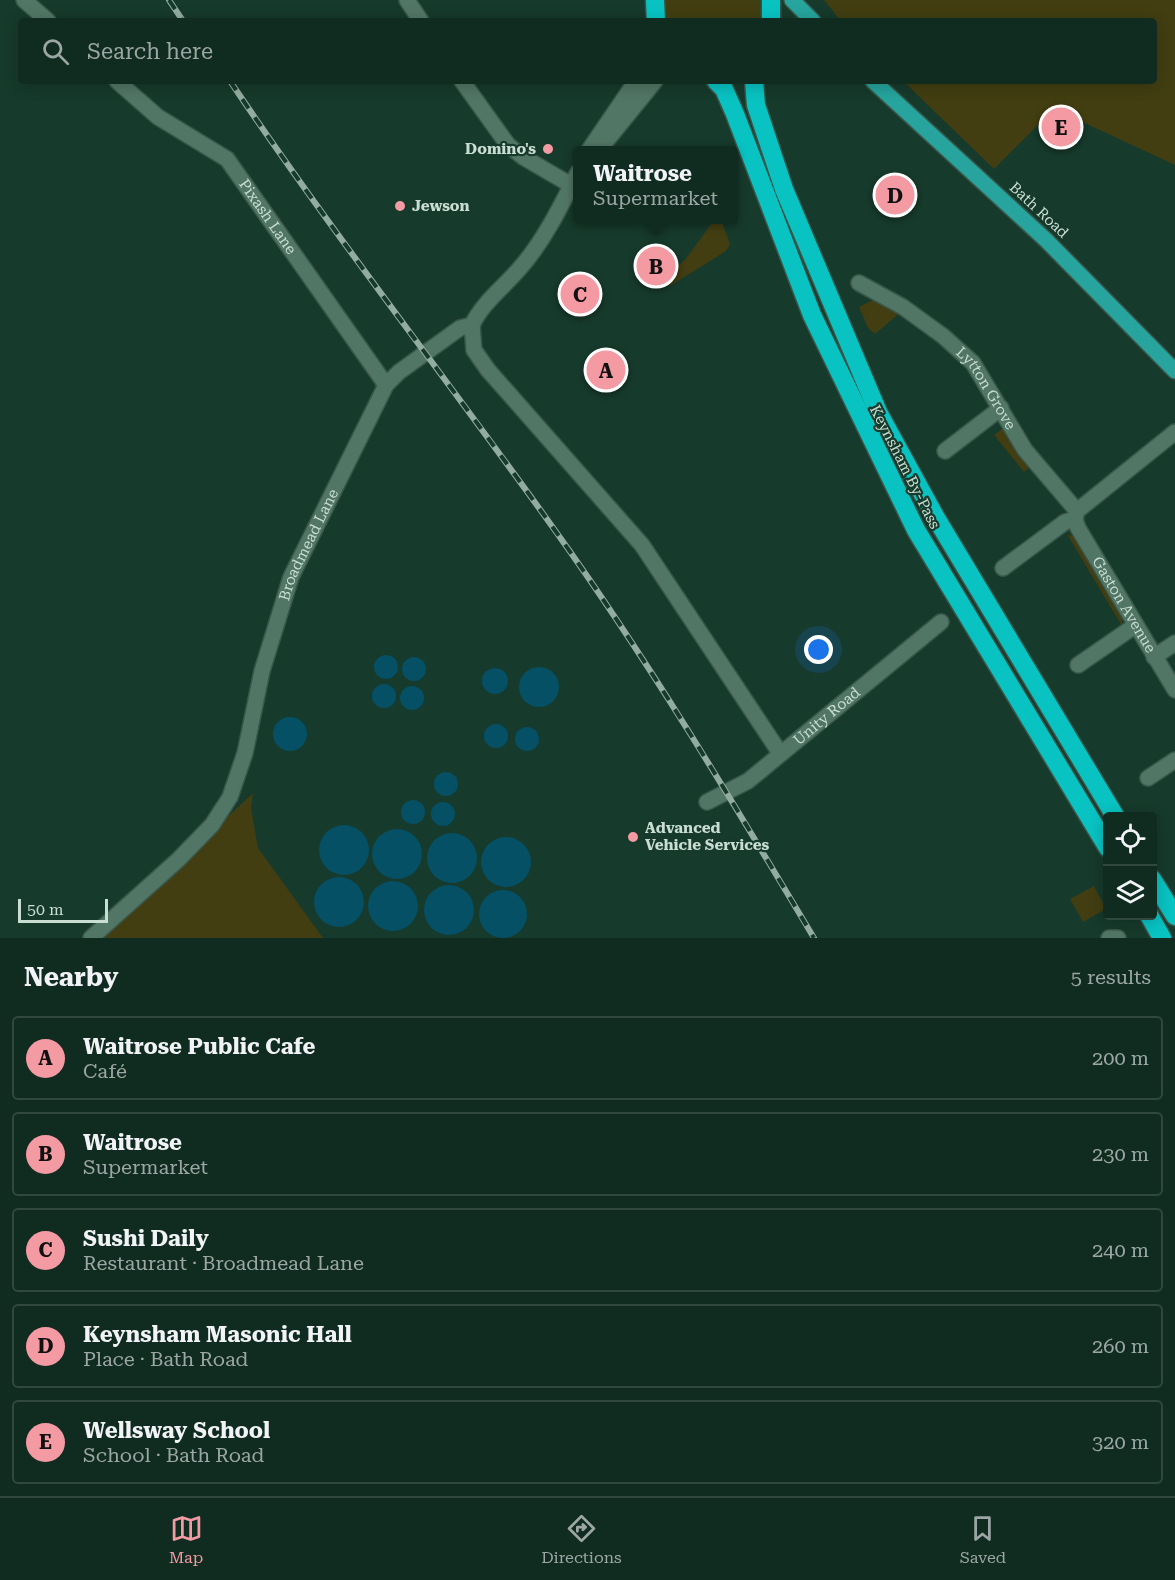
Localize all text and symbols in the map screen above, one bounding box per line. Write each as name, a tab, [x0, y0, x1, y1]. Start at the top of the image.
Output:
search box	[18, 18, 1157, 84]
icon: search	[39, 35, 72, 68]
text: Search here	[87, 39, 213, 64]
pin: E	[1042, 104, 1080, 150]
place label: Domino's	[465, 140, 536, 158]
marker: Domino's	[541, 142, 555, 156]
popup	[573, 146, 738, 224]
text: Waitrose	[593, 161, 692, 186]
pin: D	[876, 172, 914, 218]
street label: Pixash Lane	[235, 176, 300, 258]
street label: Bath Road	[1006, 178, 1072, 242]
text: Supermarket	[593, 186, 718, 210]
place label: Jewson	[412, 197, 470, 215]
marker: Jewson	[393, 199, 407, 213]
pin: B	[636, 244, 676, 288]
pin: C	[560, 272, 600, 316]
street label: Lytton Grove	[952, 343, 1020, 433]
pin: A	[586, 348, 626, 392]
street label: Keynsham By-Pass	[866, 402, 944, 532]
street label: Broadmead Lane	[275, 486, 342, 603]
street label: Gaston Avenue	[1088, 553, 1160, 656]
your location	[804, 635, 833, 664]
street label: Unity Road	[789, 683, 864, 749]
map controls	[1103, 812, 1157, 920]
button: locate	[1103, 812, 1157, 866]
place label: Advanced Vehicle Services	[645, 819, 770, 854]
marker: Advanced Vehicle Services	[626, 830, 640, 844]
button: layers	[1103, 866, 1157, 920]
scale bar	[18, 896, 108, 923]
text: 50 m	[27, 900, 64, 919]
text: Nearby	[24, 962, 118, 992]
text: 5 results	[1071, 965, 1151, 989]
text: Waitrose Public Cafe	[83, 1034, 315, 1059]
text: A	[38, 1046, 53, 1070]
text: 200 m	[1092, 1046, 1149, 1070]
text: Café	[83, 1059, 127, 1083]
text: Waitrose	[83, 1130, 182, 1155]
text: B	[38, 1142, 53, 1166]
text: 230 m	[1092, 1142, 1149, 1166]
text: Supermarket	[83, 1155, 208, 1179]
text: Sushi Daily	[83, 1226, 209, 1251]
text: C	[39, 1238, 53, 1262]
text: 240 m	[1092, 1238, 1149, 1262]
text: Restaurant · Broadmead Lane	[83, 1251, 364, 1275]
text: Keynsham Masonic Hall	[83, 1322, 352, 1347]
text: D	[37, 1334, 54, 1358]
text: 260 m	[1092, 1334, 1149, 1358]
text: Place · Bath Road	[83, 1347, 248, 1371]
text: Wellsway School	[83, 1418, 270, 1443]
text: E	[39, 1430, 52, 1454]
text: 320 m	[1092, 1430, 1149, 1454]
text: School · Bath Road	[83, 1443, 264, 1467]
tab: Map	[169, 1512, 203, 1567]
tab: Directions	[541, 1512, 622, 1567]
tab: Saved	[960, 1512, 1006, 1567]

